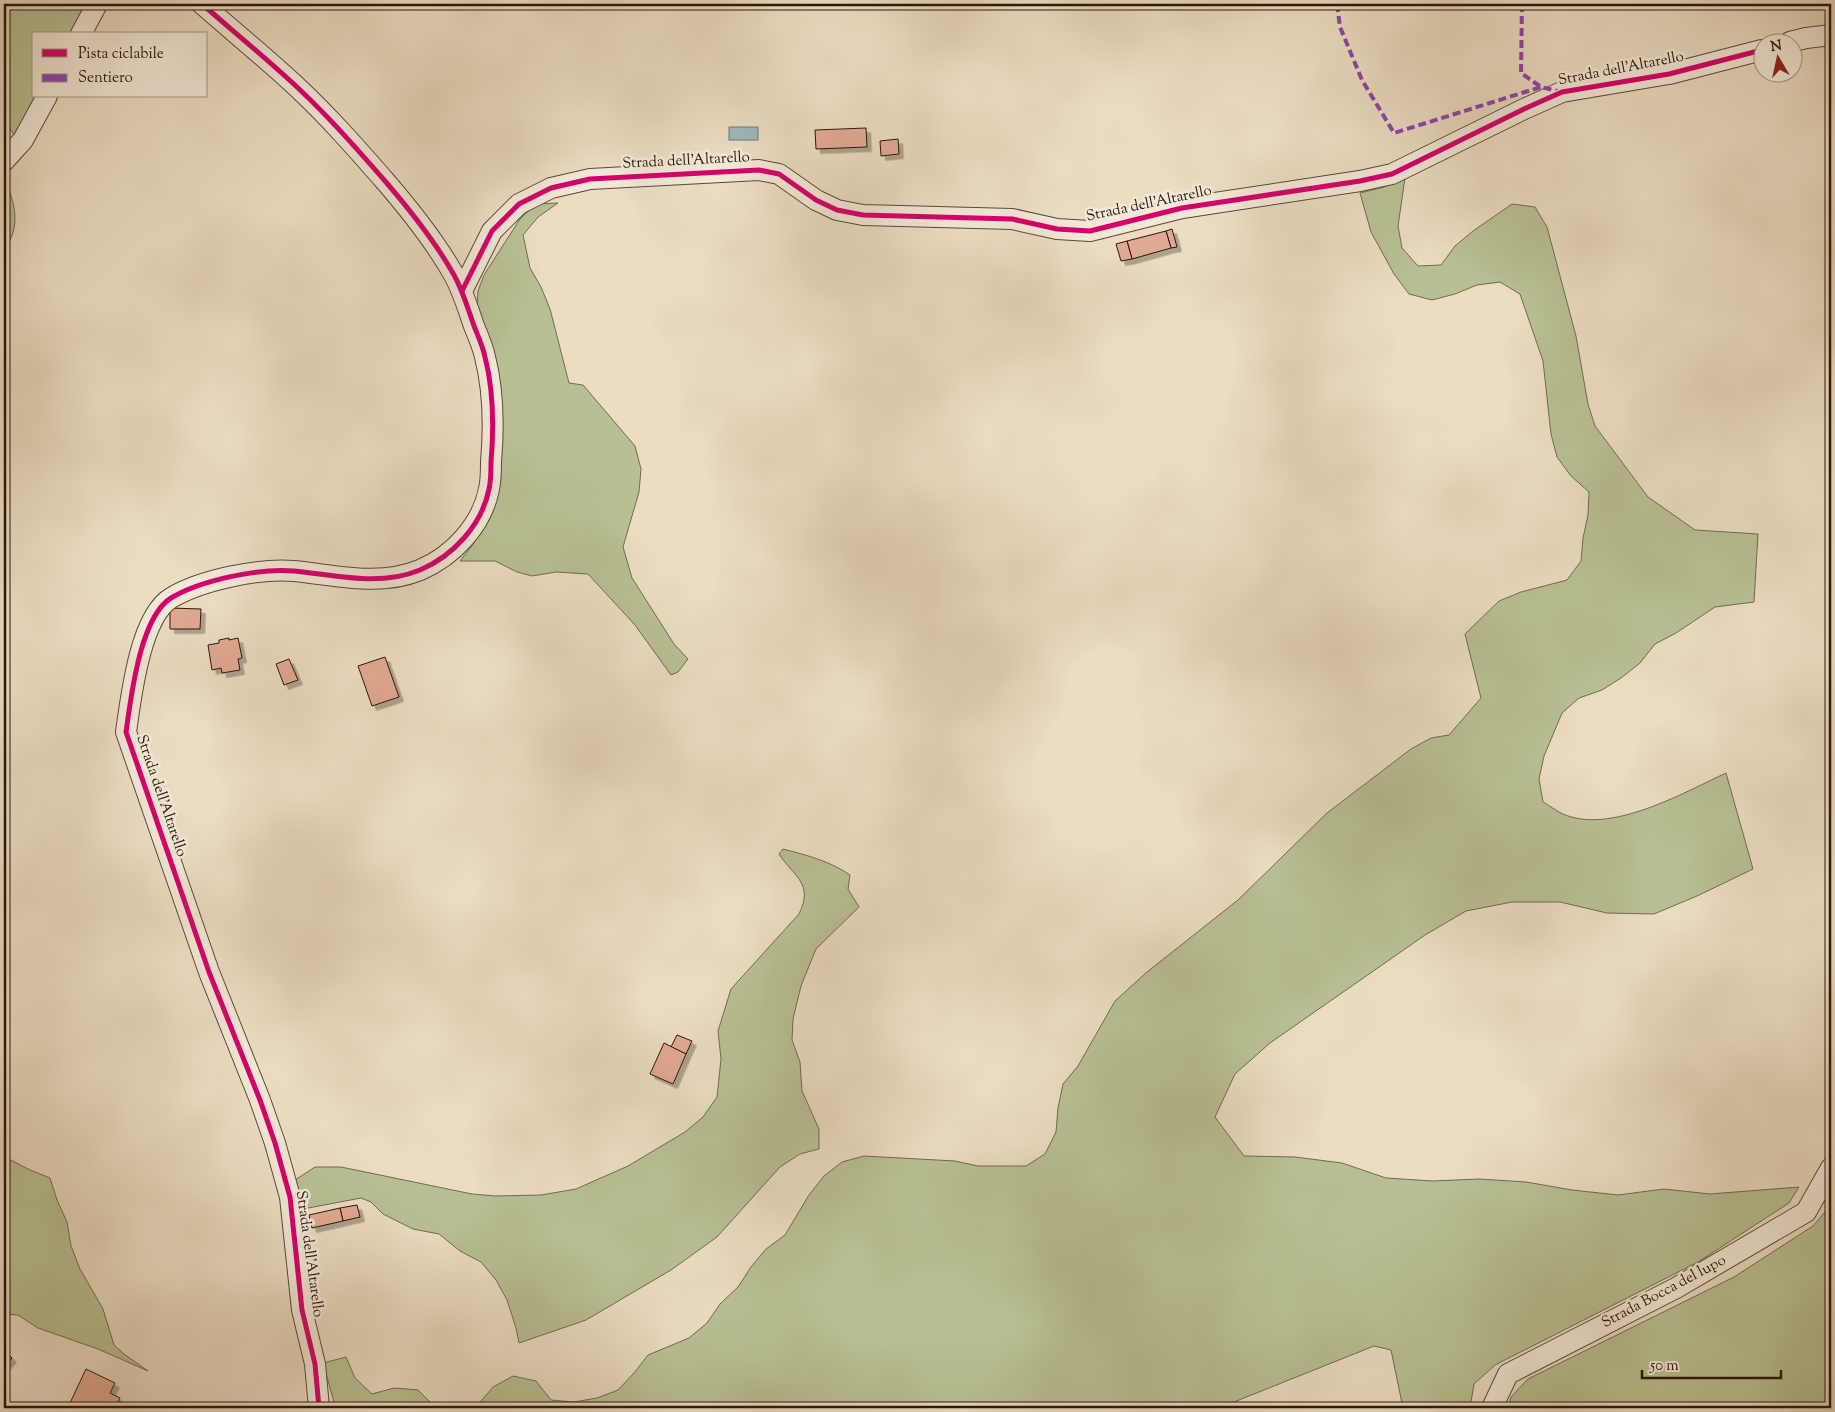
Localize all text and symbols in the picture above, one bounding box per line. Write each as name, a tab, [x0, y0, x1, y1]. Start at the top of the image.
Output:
legend	[32, 32, 208, 98]
north arrow	[1752, 32, 1802, 82]
text: N	[1769, 36, 1783, 58]
text: Pista ciclabile	[78, 44, 164, 65]
street label: Strada dell'Altarello	[1556, 47, 1686, 91]
text: Sentiero	[78, 68, 133, 89]
street label: Strada dell'Altarello	[622, 147, 750, 175]
street label: Strada dell'Altarello	[1084, 180, 1214, 228]
street label: Strada dell'Altarello	[130, 732, 192, 860]
street label: Strada dell'Altarello	[290, 1189, 328, 1319]
street label: Strada Bocca del lupo	[1598, 1250, 1730, 1334]
scale bar	[1642, 1347, 1781, 1379]
text: 50 m	[1649, 1356, 1679, 1377]

